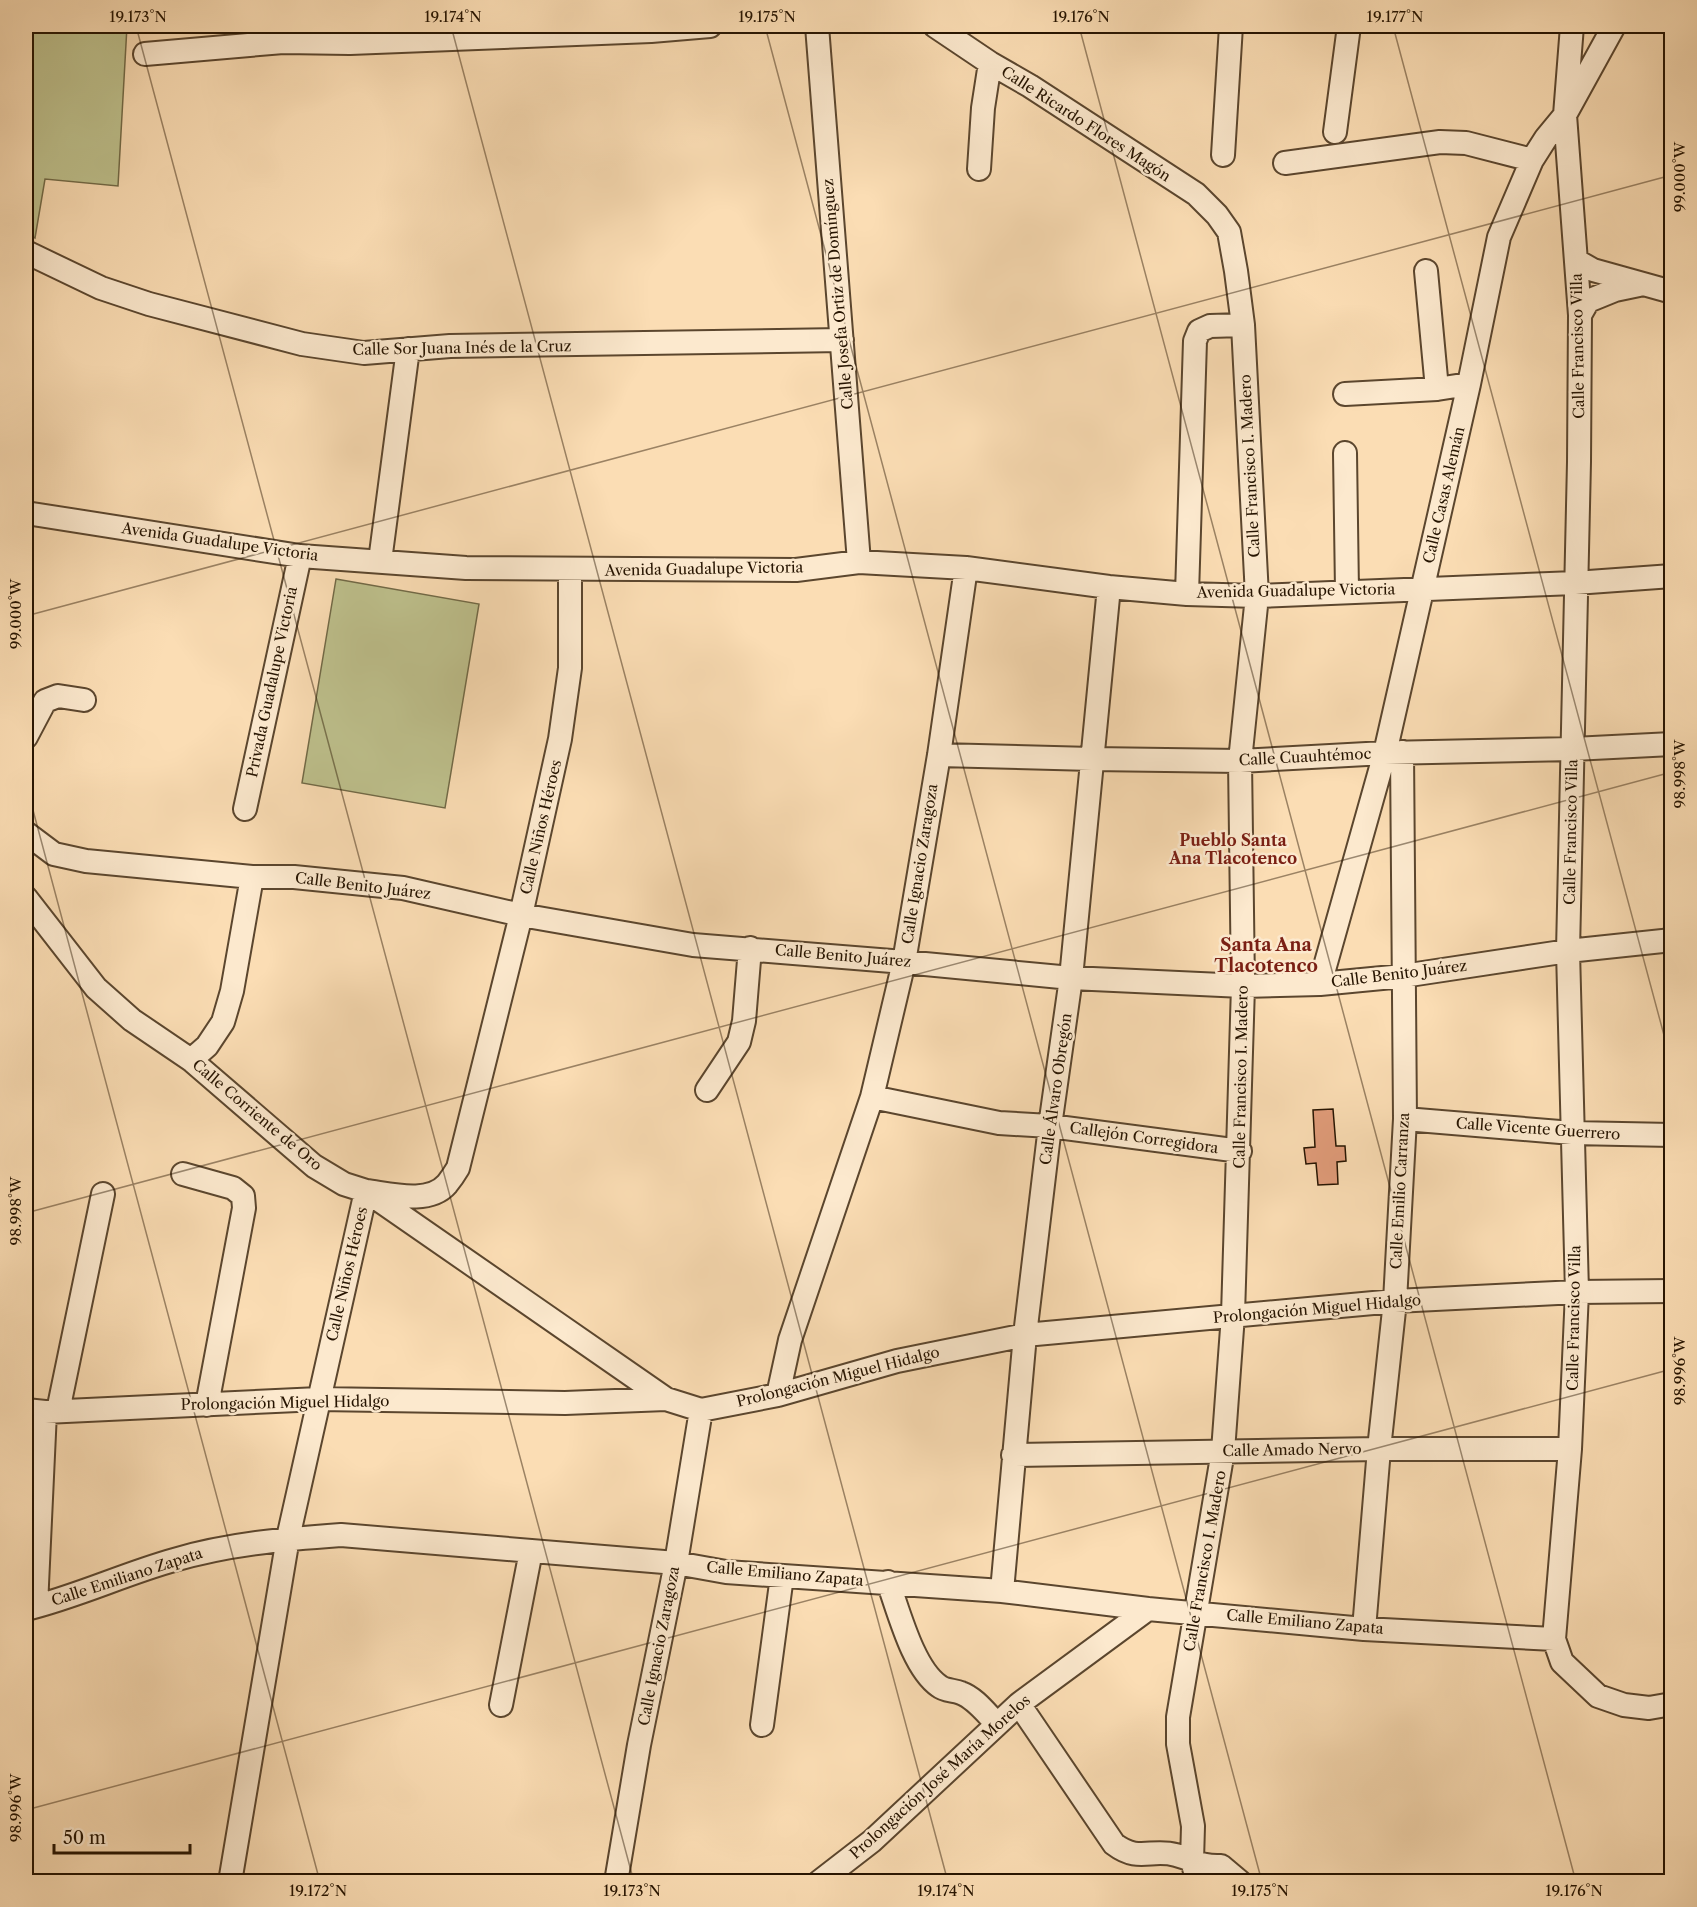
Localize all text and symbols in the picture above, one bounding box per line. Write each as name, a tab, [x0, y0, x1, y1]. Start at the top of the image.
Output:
text: 19.173°N	[109, 7, 167, 26]
text: 19.174°N	[424, 7, 482, 26]
text: 19.175°N	[738, 7, 796, 26]
text: 19.176°N	[1052, 7, 1110, 26]
text: 19.177°N	[1367, 7, 1423, 26]
street label: Calle Ricardo Flores Magón	[998, 62, 1175, 186]
text: 99.000°W	[1670, 141, 1689, 212]
street label: Calle Josefa Ortiz de Domínguez	[818, 178, 857, 410]
street label: Calle Francisco Villa	[1567, 273, 1588, 419]
street label: Calle Sor Juana Inés de la Cruz	[352, 336, 572, 359]
street label: Calle Francisco I. Madero	[1235, 374, 1264, 558]
street label: Calle Casas Alemán	[1419, 424, 1469, 565]
street label: Avenida Guadalupe Victoria	[119, 518, 320, 565]
street label: Avenida Guadalupe Victoria	[603, 557, 804, 580]
text: 99.000°W	[6, 578, 25, 649]
street label: Avenida Guadalupe Victoria	[1195, 579, 1396, 602]
street label: Privada Guadalupe Victoria	[242, 585, 301, 779]
text: 98.998°W	[1670, 739, 1689, 809]
street label: Calle Cuauhtémoc	[1238, 744, 1372, 769]
street label: Calle Niños Héroes	[516, 758, 565, 896]
street label: Calle Francisco Villa	[1560, 759, 1581, 905]
street label: Calle Ignacio Zaragoza	[897, 782, 942, 945]
district label: Pueblo Santa Ana Tlacotenco	[1168, 830, 1297, 868]
street label: Calle Benito Juárez	[294, 868, 432, 903]
district label: Santa Ana Tlacotenco	[1214, 934, 1318, 977]
street label: Calle Benito Juárez	[774, 940, 912, 971]
street label: Calle Benito Juárez	[1330, 956, 1468, 991]
street label: Calle Francisco I. Madero	[1229, 985, 1252, 1169]
street label: Calle Álvaro Obregón	[1035, 1011, 1076, 1166]
street label: Calle Corriente de Oro	[189, 1055, 326, 1174]
street label: Calle Emilio Carranza	[1386, 1112, 1413, 1270]
street label: Calle Vicente Guerrero	[1455, 1113, 1621, 1144]
street label: Callejón Corregidora	[1068, 1118, 1220, 1157]
text: 98.998°W	[6, 1176, 25, 1246]
street label: Calle Niños Héroes	[322, 1205, 371, 1343]
street label: Calle Francisco Villa	[1563, 1245, 1584, 1391]
street label: Prolongación Miguel Hidalgo	[1212, 1290, 1422, 1327]
text: 98.996°W	[1670, 1336, 1689, 1405]
street label: Prolongación Miguel Hidalgo	[734, 1342, 941, 1411]
street label: Prolongación Miguel Hidalgo	[180, 1391, 390, 1414]
street label: Calle Amado Nervo	[1222, 1439, 1362, 1460]
street label: Calle Francisco I. Madero	[1179, 1469, 1230, 1653]
street label: Calle Emiliano Zapata	[49, 1543, 205, 1610]
street label: Calle Emiliano Zapata	[706, 1557, 864, 1590]
street label: Calle Ignacio Zaragoza	[634, 1565, 683, 1727]
street label: Calle Emiliano Zapata	[1226, 1605, 1384, 1638]
street label: Prolongación José María Morelos	[845, 1690, 1034, 1863]
text: 98.996°W	[6, 1773, 25, 1842]
scale bar	[54, 1817, 190, 1855]
text: 50 m	[63, 1827, 106, 1849]
text: 19.172°N	[289, 1881, 347, 1900]
text: 19.173°N	[603, 1881, 661, 1900]
text: 19.174°N	[917, 1881, 975, 1900]
text: 19.175°N	[1231, 1881, 1289, 1900]
text: 19.176°N	[1545, 1881, 1603, 1900]

